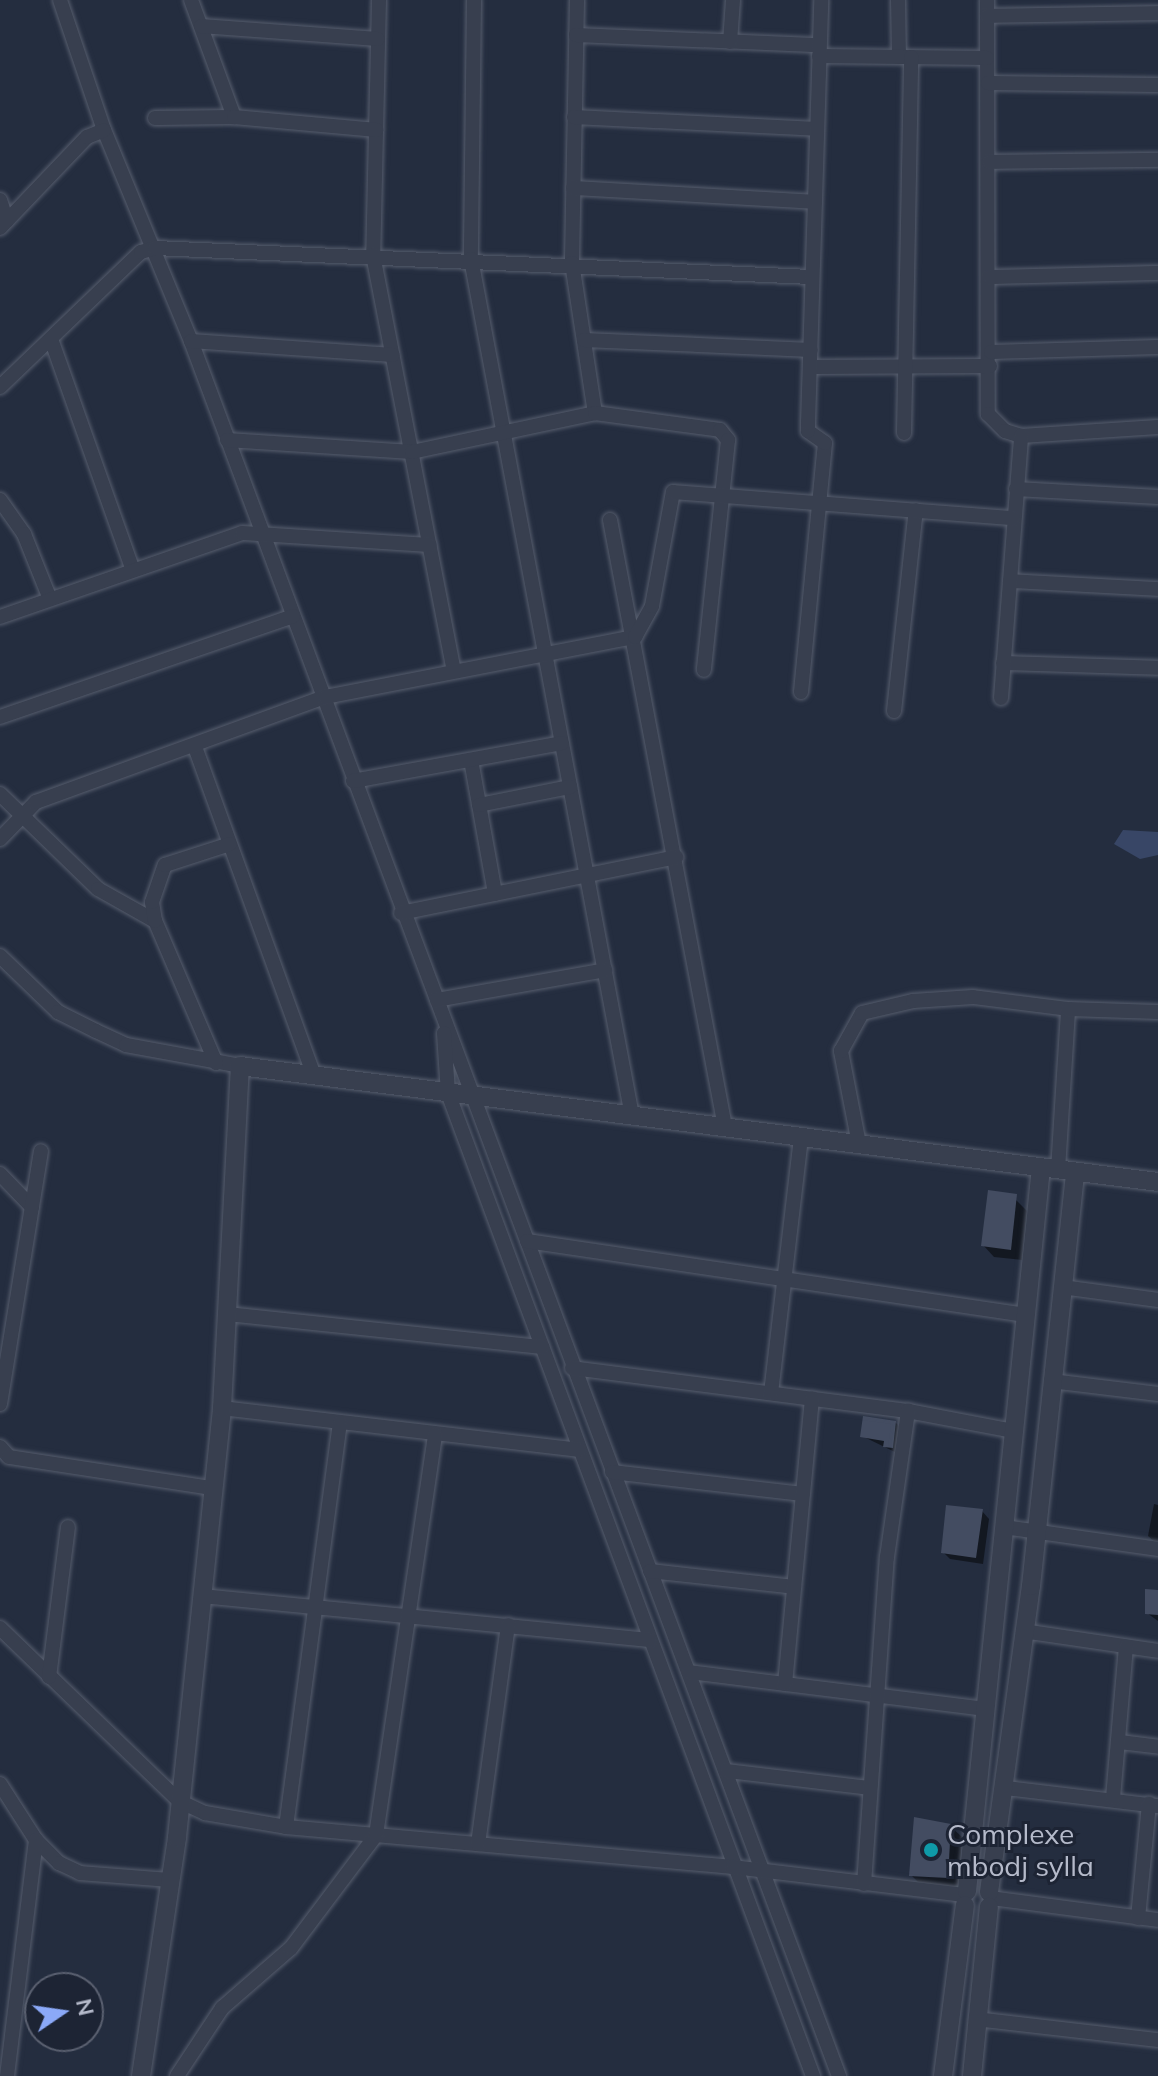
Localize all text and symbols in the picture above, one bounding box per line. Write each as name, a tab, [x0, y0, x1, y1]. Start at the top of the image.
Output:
place label: Complexe mbodj sylla	[947, 1817, 1094, 1883]
marker: Complexe mbodj sylla	[922, 1841, 940, 1859]
north arrow	[24, 1972, 104, 2052]
text: N	[70, 1996, 101, 2018]

